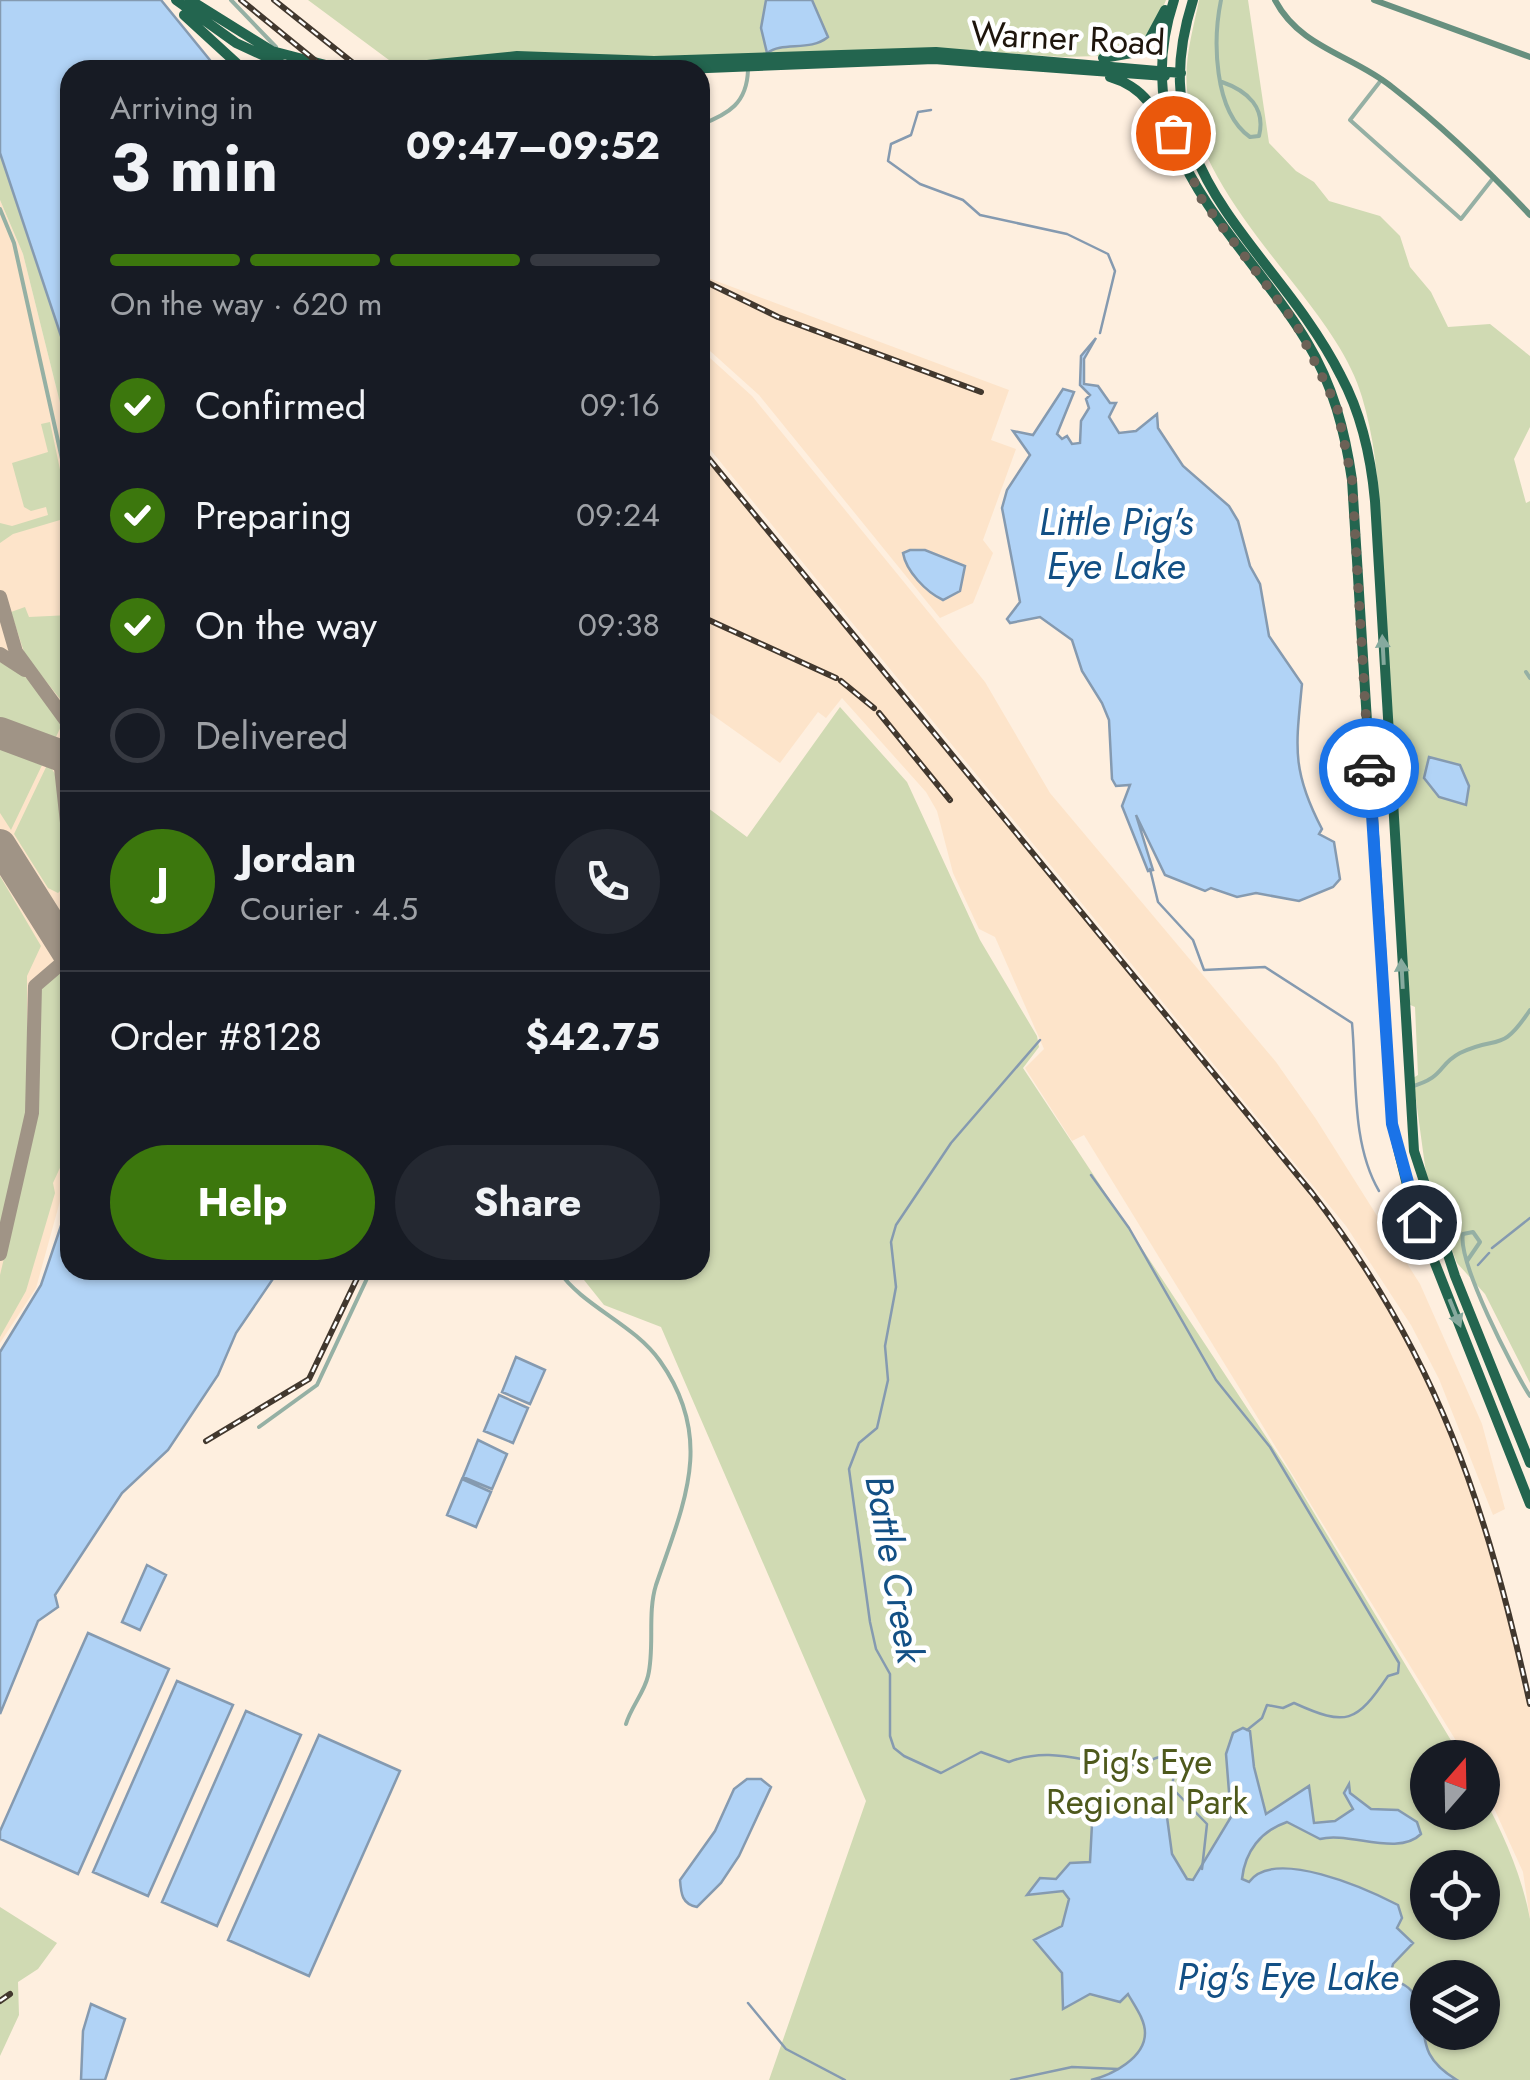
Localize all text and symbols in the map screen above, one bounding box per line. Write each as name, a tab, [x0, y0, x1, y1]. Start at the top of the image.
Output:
street label: Warner Road	[970, 8, 1166, 68]
text: Arriving in	[110, 85, 254, 131]
pin	[1131, 91, 1216, 176]
icon: bag	[1146, 106, 1201, 161]
text: 09:47–09:52	[406, 118, 660, 173]
text: 3 min	[110, 121, 278, 215]
text: On the way · 620 m	[110, 281, 383, 327]
icon: check	[110, 378, 165, 433]
text: Confirmed	[195, 378, 366, 433]
text: 09:16	[580, 382, 660, 428]
icon: check	[110, 488, 165, 543]
text: Preparing	[195, 488, 352, 543]
text: 09:24	[576, 492, 660, 538]
water label: Little Pig's Eye Lake	[1039, 494, 1194, 593]
icon: check	[110, 598, 165, 653]
text: On the way	[195, 598, 377, 653]
text: 09:38	[578, 602, 660, 648]
one-way arrow	[1375, 633, 1391, 665]
text: Delivered	[195, 708, 348, 763]
courier	[1319, 718, 1419, 818]
icon: car	[1342, 741, 1397, 796]
button: phone	[555, 829, 660, 934]
text: Jordan	[240, 831, 356, 886]
text: J	[156, 854, 169, 909]
text: Courier · 4.5	[240, 886, 418, 932]
one-way arrow	[1394, 958, 1410, 990]
text: Order #8128	[110, 1009, 322, 1064]
text: $42.75	[525, 1009, 660, 1064]
button: Help	[110, 1145, 375, 1260]
button: Share	[395, 1145, 660, 1260]
pin	[1377, 1180, 1462, 1265]
icon: home	[1392, 1195, 1447, 1250]
one-way arrow	[1448, 1298, 1464, 1328]
water label: Battle Creek	[851, 1471, 939, 1669]
park label: Pig's Eye Regional Park	[1046, 1737, 1249, 1827]
north arrow	[1410, 1740, 1500, 1830]
map controls	[1410, 1740, 1500, 2050]
button: locate	[1410, 1850, 1500, 1940]
water label: Pig's Eye Lake	[1177, 1949, 1399, 2004]
button: layers	[1410, 1960, 1500, 2050]

